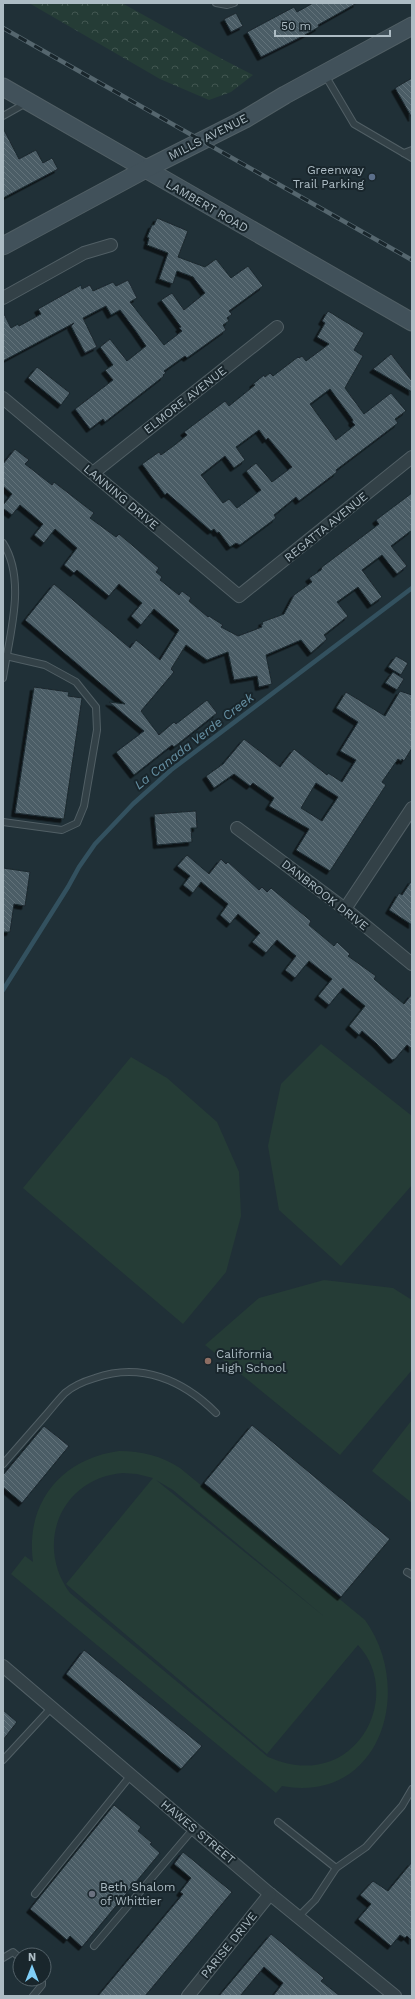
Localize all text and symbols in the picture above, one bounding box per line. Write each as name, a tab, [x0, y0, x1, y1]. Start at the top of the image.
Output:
scale bar	[275, 12, 390, 38]
text: 50 m	[281, 19, 311, 33]
street label: MILLS AVENUE	[166, 111, 250, 163]
place label: Greenway Trail Parking	[293, 163, 365, 191]
marker: Greenway Trail Parking	[367, 172, 377, 182]
street label: LAMBERT ROAD	[163, 177, 251, 235]
street label: ELMORE AVENUE	[141, 363, 229, 437]
street label: LANNING DRIVE	[81, 462, 162, 533]
street label: REGATTA AVENUE	[282, 489, 371, 565]
water label: La Canada Verde Creek	[131, 689, 257, 792]
street label: DANBROOK DRIVE	[279, 857, 371, 933]
place label: California High School	[216, 1347, 286, 1375]
marker: California High School	[203, 1356, 213, 1366]
street label: HAWES STREET	[158, 1797, 238, 1867]
place label: Beth Shalom of Whittier	[100, 1880, 175, 1908]
marker: Beth Shalom of Whittier	[87, 1889, 97, 1899]
street label: PARISE DRIVE	[198, 1909, 260, 1981]
north arrow	[12, 1947, 52, 1987]
text: N	[28, 1951, 36, 1964]

